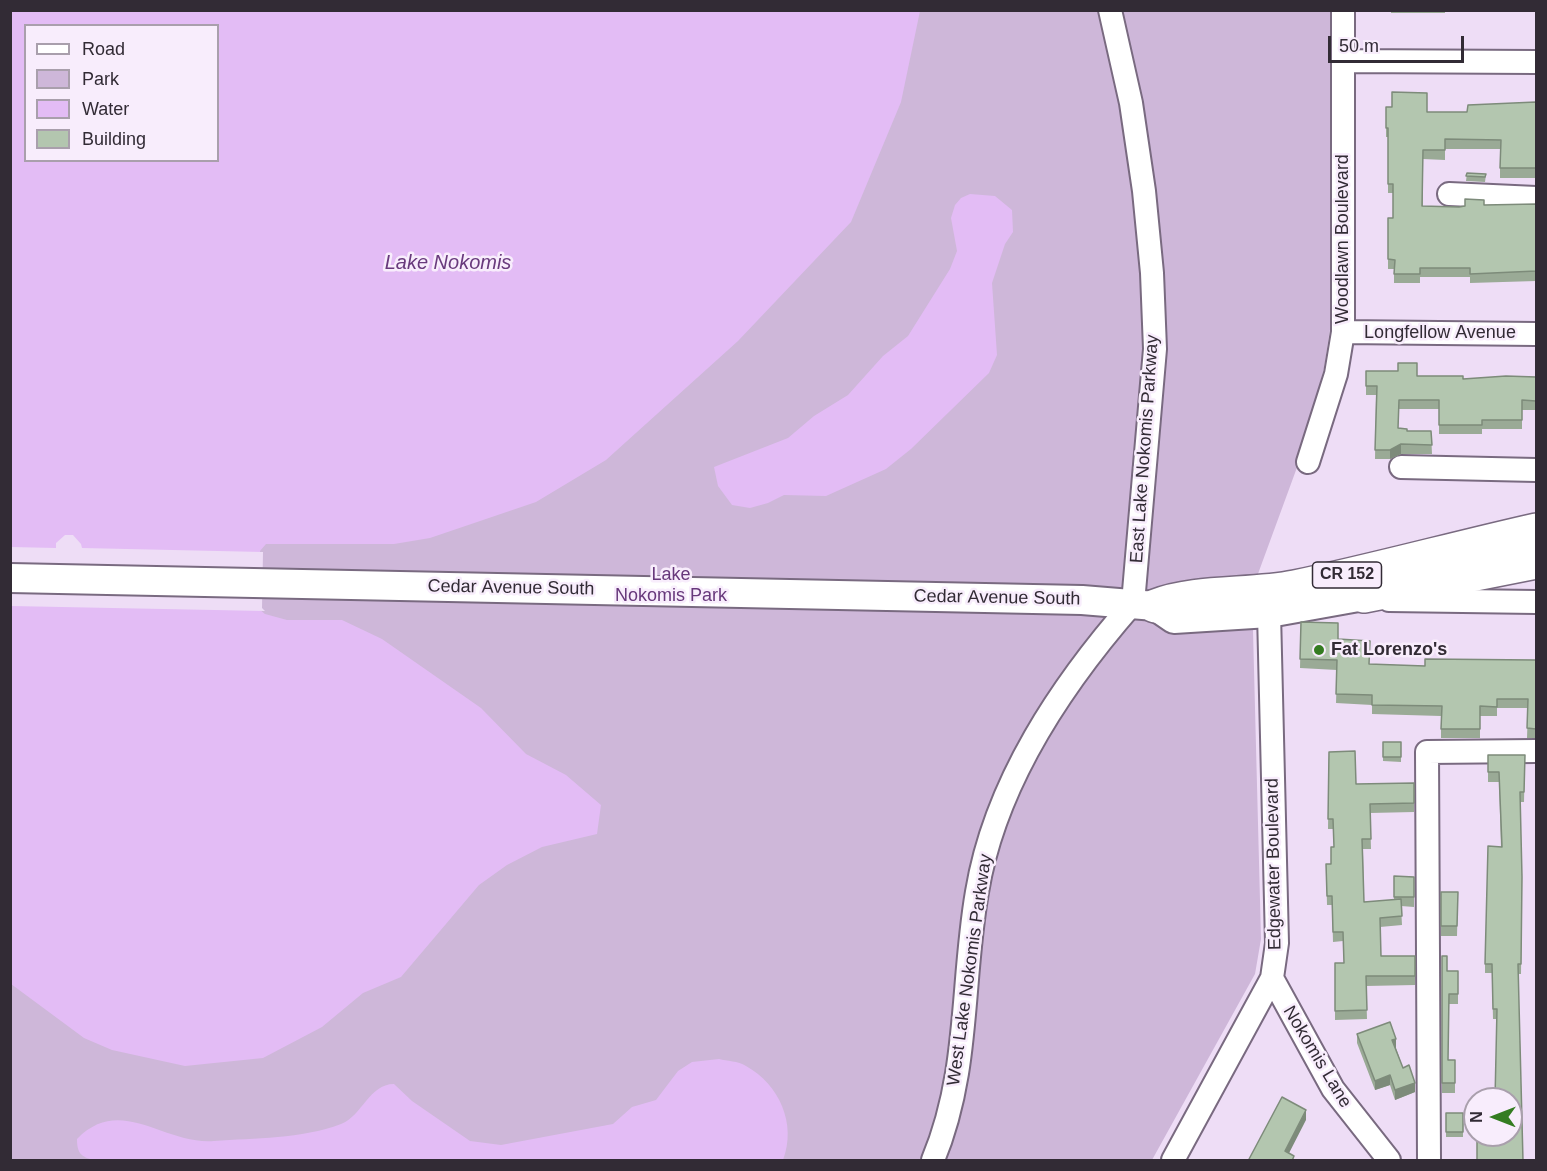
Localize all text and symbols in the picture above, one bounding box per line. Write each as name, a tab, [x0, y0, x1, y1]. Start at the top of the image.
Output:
legend	[24, 24, 219, 162]
scale bar	[1331, 24, 1468, 62]
text: 50 m	[1339, 36, 1379, 56]
text: Road	[82, 39, 125, 59]
text: Park	[82, 69, 119, 89]
text: Water	[82, 99, 129, 119]
text: Building	[82, 129, 146, 149]
street label: Woodlawn Boulevard	[1332, 154, 1354, 324]
water label: Lake Nokomis	[385, 251, 511, 275]
street label: Longfellow Avenue	[1364, 322, 1516, 344]
street label: East Lake Nokomis Parkway	[1126, 334, 1164, 564]
road number: CR 152	[1312, 562, 1382, 588]
park label: Lake Nokomis Park	[615, 564, 727, 606]
street label: Cedar Avenue South	[427, 576, 595, 600]
street label: Cedar Avenue South	[913, 586, 1081, 610]
place label: Fat Lorenzo's	[1331, 639, 1447, 661]
marker: Fat Lorenzo's	[1312, 643, 1326, 657]
street label: Edgewater Boulevard	[1262, 778, 1286, 950]
street label: West Lake Nokomis Parkway	[943, 853, 997, 1087]
street label: Nokomis Lane	[1278, 1002, 1356, 1112]
north arrow	[1463, 1087, 1523, 1147]
text: N	[1468, 1111, 1485, 1123]

